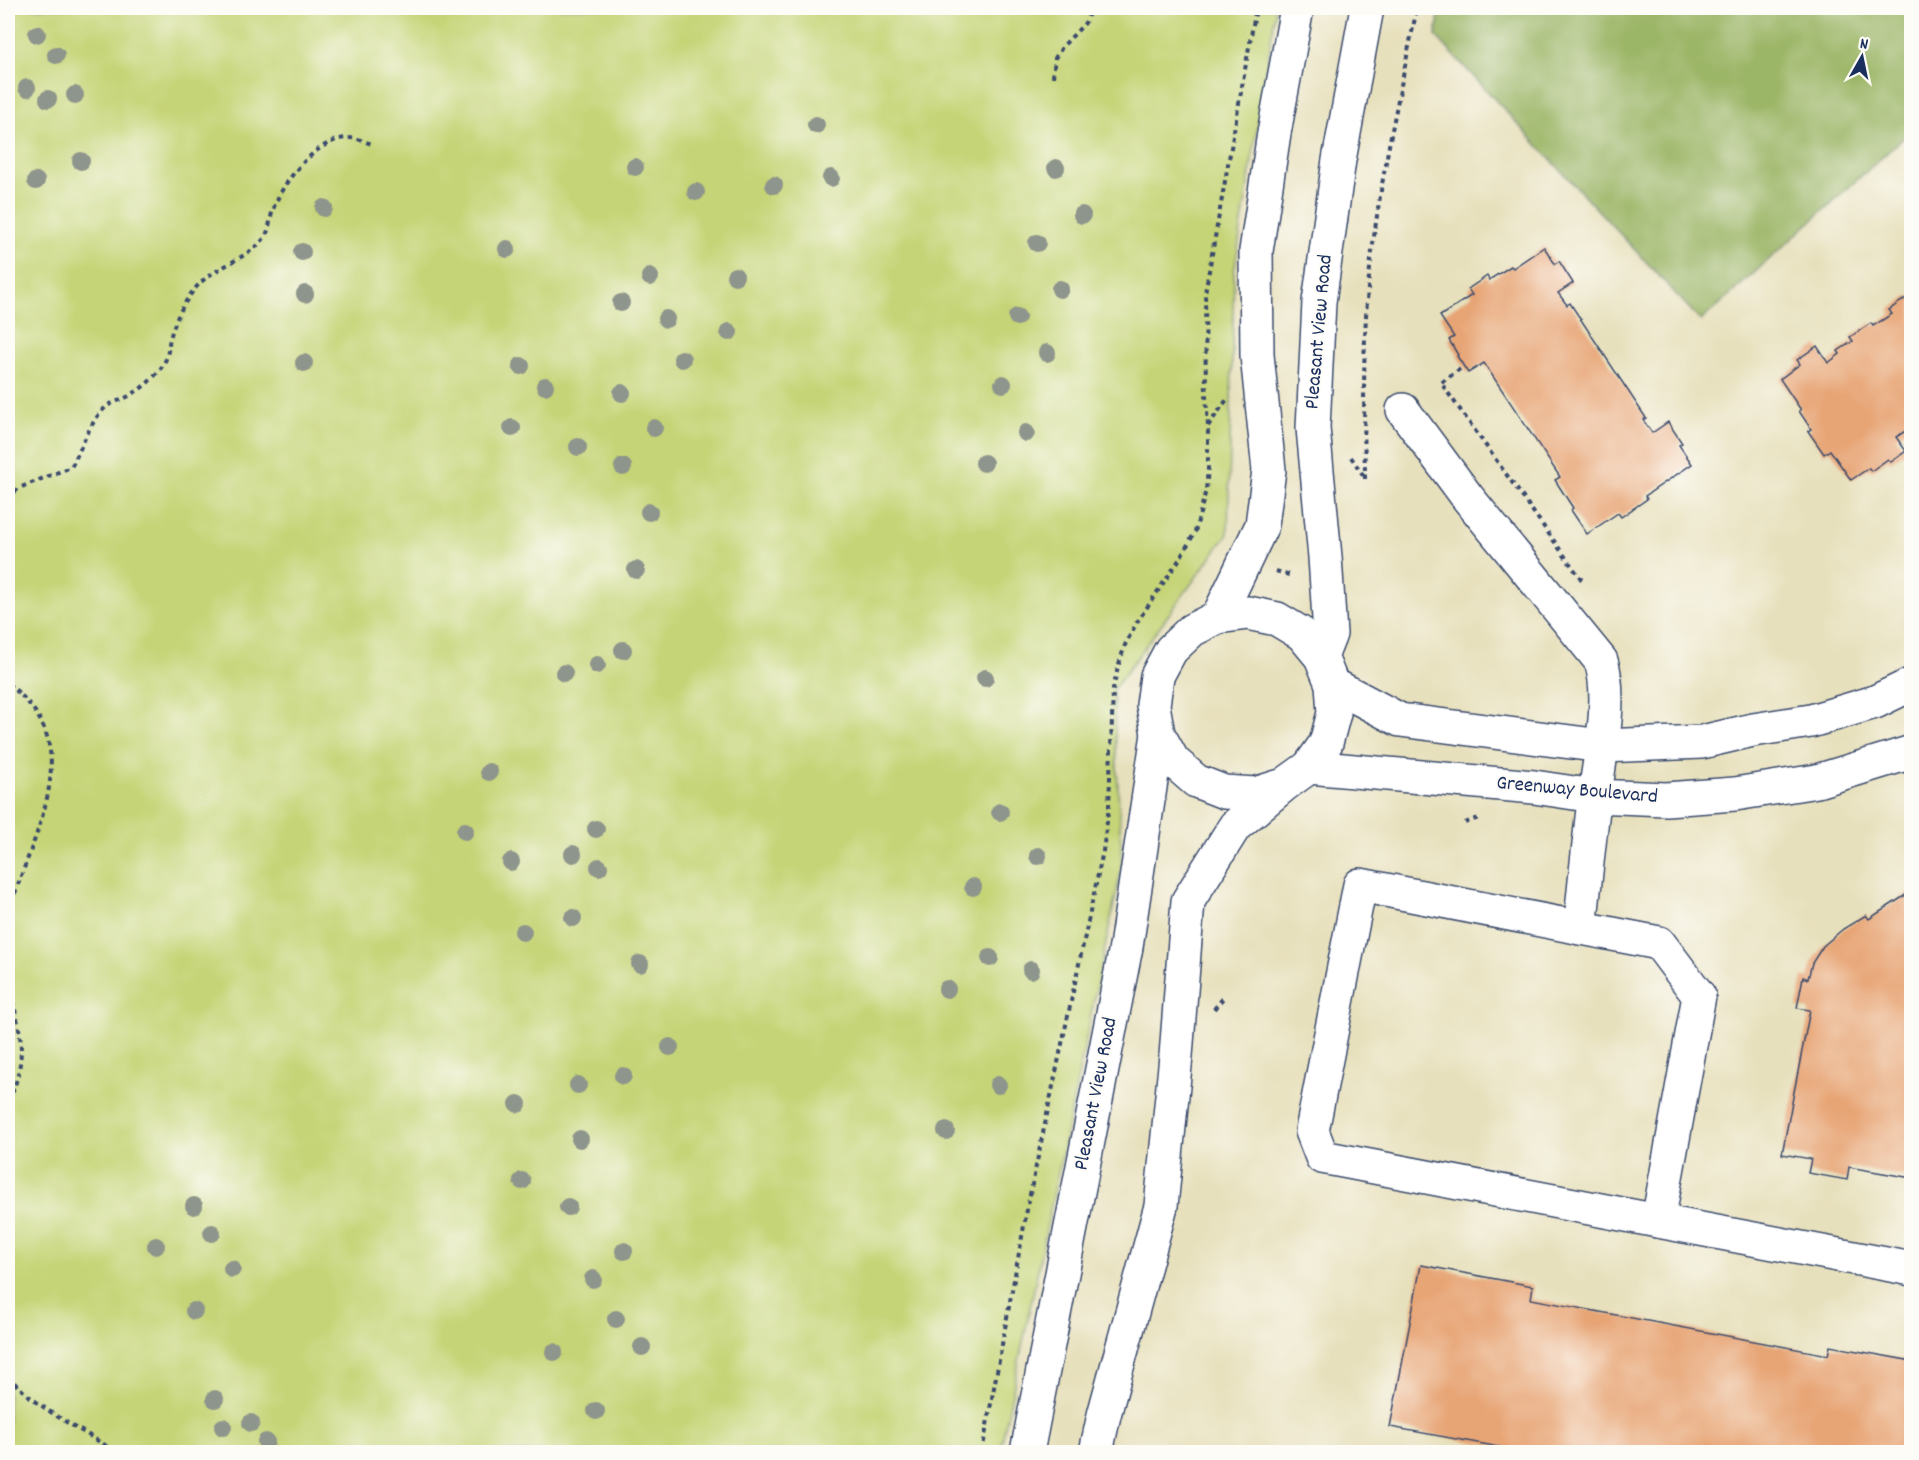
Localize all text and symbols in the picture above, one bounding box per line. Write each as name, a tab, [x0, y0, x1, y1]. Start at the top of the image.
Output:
north arrow	[1832, 27, 1892, 87]
text: N	[1858, 33, 1870, 57]
street label: Pleasant View Road	[1298, 253, 1342, 411]
street label: Greenway Boulevard	[1495, 769, 1659, 813]
street label: Pleasant View Road	[1067, 1015, 1127, 1173]

